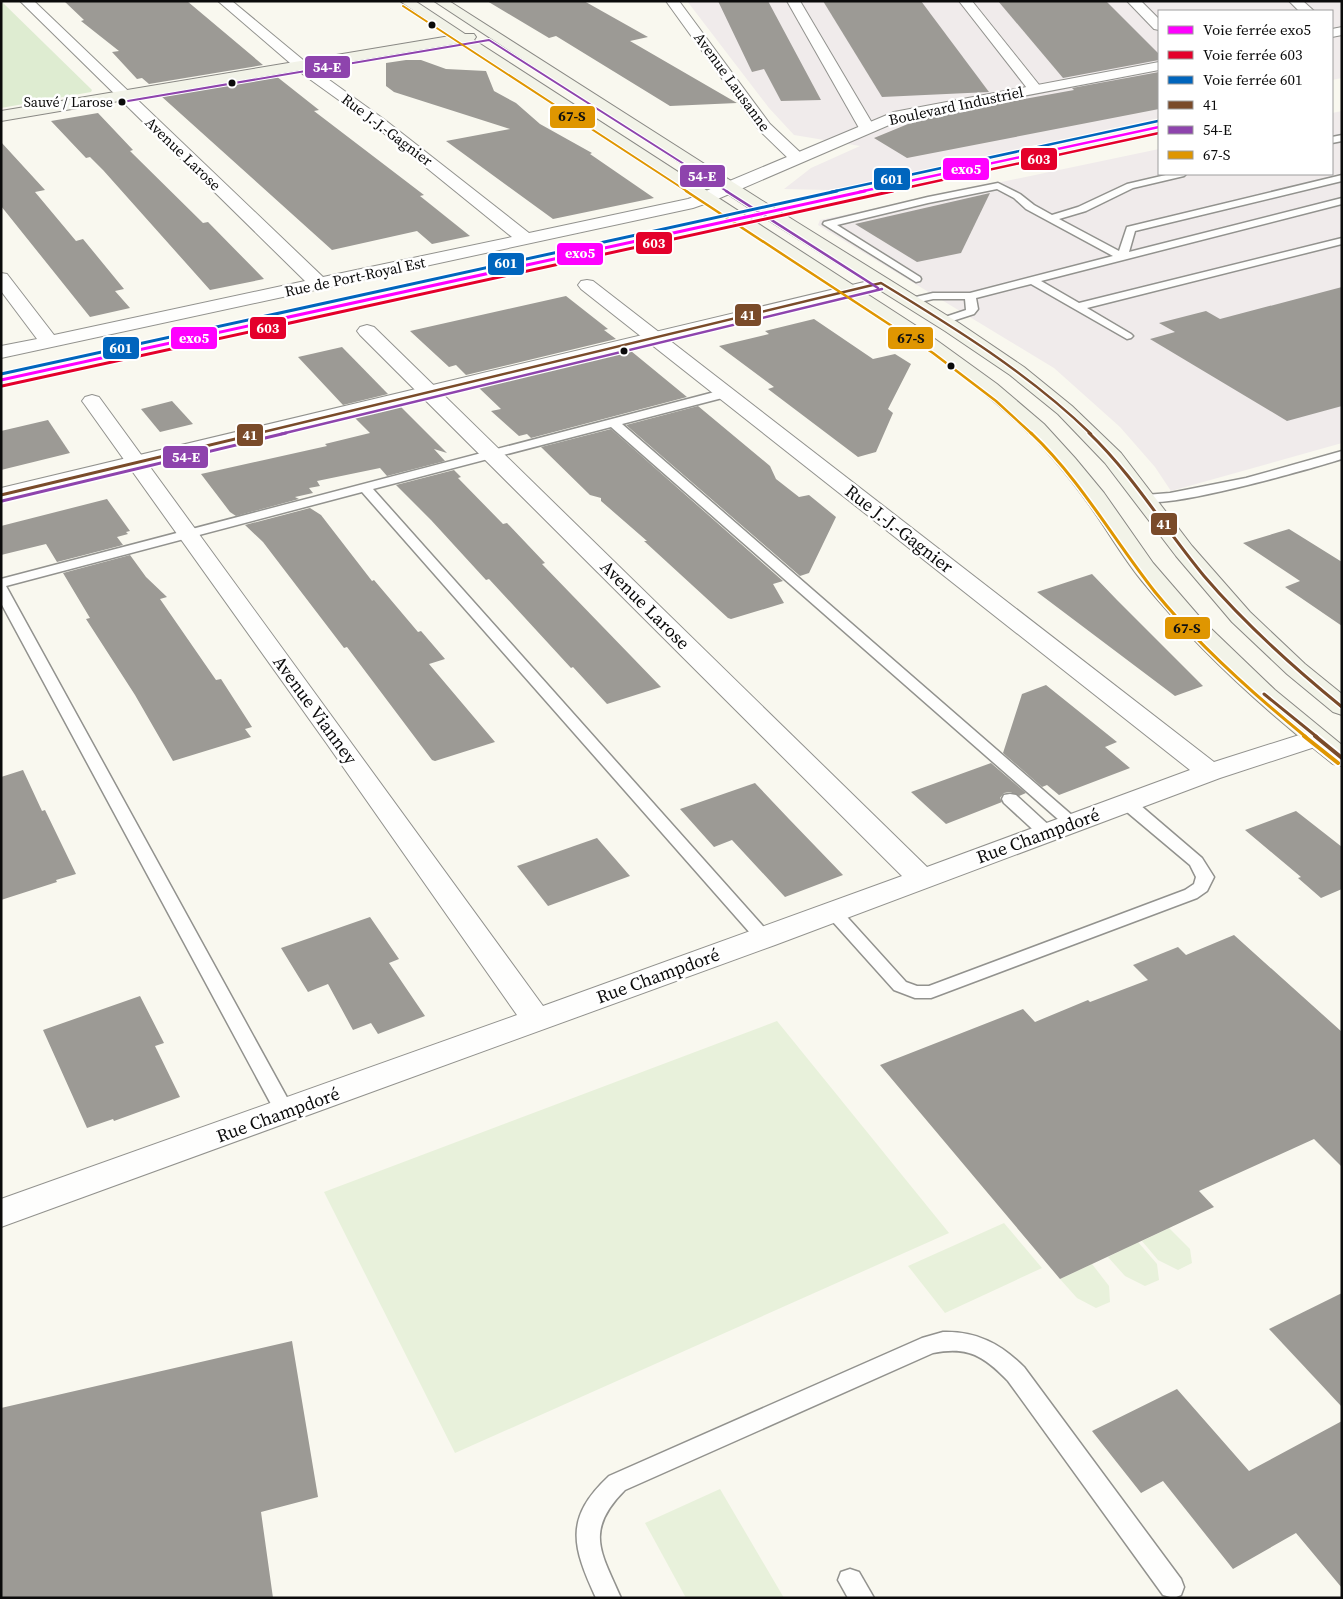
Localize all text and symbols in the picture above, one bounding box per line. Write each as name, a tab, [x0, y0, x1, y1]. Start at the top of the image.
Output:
legend	[1158, 10, 1333, 175]
text: Voie ferrée exo5	[1203, 19, 1311, 40]
unlabelled marker	[427, 20, 437, 30]
street label: Avenue Lausanne	[689, 28, 776, 136]
text: Voie ferrée 603	[1203, 44, 1302, 65]
line badge: 54-E	[304, 55, 351, 79]
text: 54-E	[313, 57, 341, 77]
text: Voie ferrée 601	[1203, 69, 1302, 90]
unlabelled marker	[227, 78, 237, 88]
street label: Boulevard Industriel	[887, 81, 1026, 130]
street label: Rue J.-J.-Gagnier	[337, 88, 438, 171]
place label: Sauvé / Larose	[24, 92, 113, 112]
text: 41	[1203, 94, 1218, 115]
marker: Sauvé / Larose	[117, 97, 127, 107]
line badge: 67-S	[549, 105, 596, 129]
text: 67-S	[558, 106, 586, 126]
street label: Avenue Larose	[141, 112, 226, 195]
text: 54-E	[1203, 119, 1232, 140]
text: 67-S	[1203, 144, 1231, 165]
line badge: 603	[1020, 147, 1058, 171]
text: 603	[1028, 149, 1051, 169]
line badge: exo5	[942, 157, 990, 181]
text: exo5	[951, 159, 981, 179]
line badge: 54-E	[679, 164, 726, 188]
text: 54-E	[688, 166, 716, 186]
line badge: 601	[873, 167, 911, 191]
text: 601	[881, 169, 903, 189]
line badge: 603	[635, 231, 673, 255]
text: 603	[643, 233, 666, 253]
line badge: exo5	[556, 242, 604, 266]
text: exo5	[565, 243, 595, 263]
street label: Rue de Port-Royal Est	[283, 251, 427, 302]
line badge: 601	[487, 252, 525, 276]
text: 601	[495, 253, 517, 273]
line badge: 41	[734, 303, 762, 327]
text: 41	[740, 305, 756, 325]
line badge: 603	[249, 316, 287, 340]
text: 603	[257, 318, 280, 338]
line badge: exo5	[170, 326, 218, 350]
line badge: 67-S	[887, 326, 934, 350]
text: exo5	[179, 328, 209, 348]
text: 67-S	[897, 328, 925, 348]
line badge: 601	[102, 336, 140, 360]
text: 601	[110, 338, 132, 358]
unlabelled marker	[619, 346, 629, 356]
unlabelled marker	[946, 361, 956, 371]
line badge: 41	[236, 423, 264, 447]
text: 41	[242, 425, 258, 445]
line badge: 54-E	[162, 445, 209, 469]
text: 54-E	[172, 447, 200, 467]
street label: Rue J.-J.-Gagnier	[840, 478, 959, 579]
line badge: 41	[1150, 512, 1178, 536]
text: 41	[1156, 514, 1172, 534]
street label: Avenue Larose	[595, 554, 696, 655]
line badge: 67-S	[1164, 616, 1211, 640]
text: 67-S	[1173, 618, 1201, 638]
street label: Avenue Vianney	[267, 650, 364, 770]
street label: Rue Champdoré	[973, 802, 1103, 869]
street label: Rue Champdoré	[593, 942, 723, 1009]
street label: Rue Champdoré	[213, 1081, 343, 1148]

